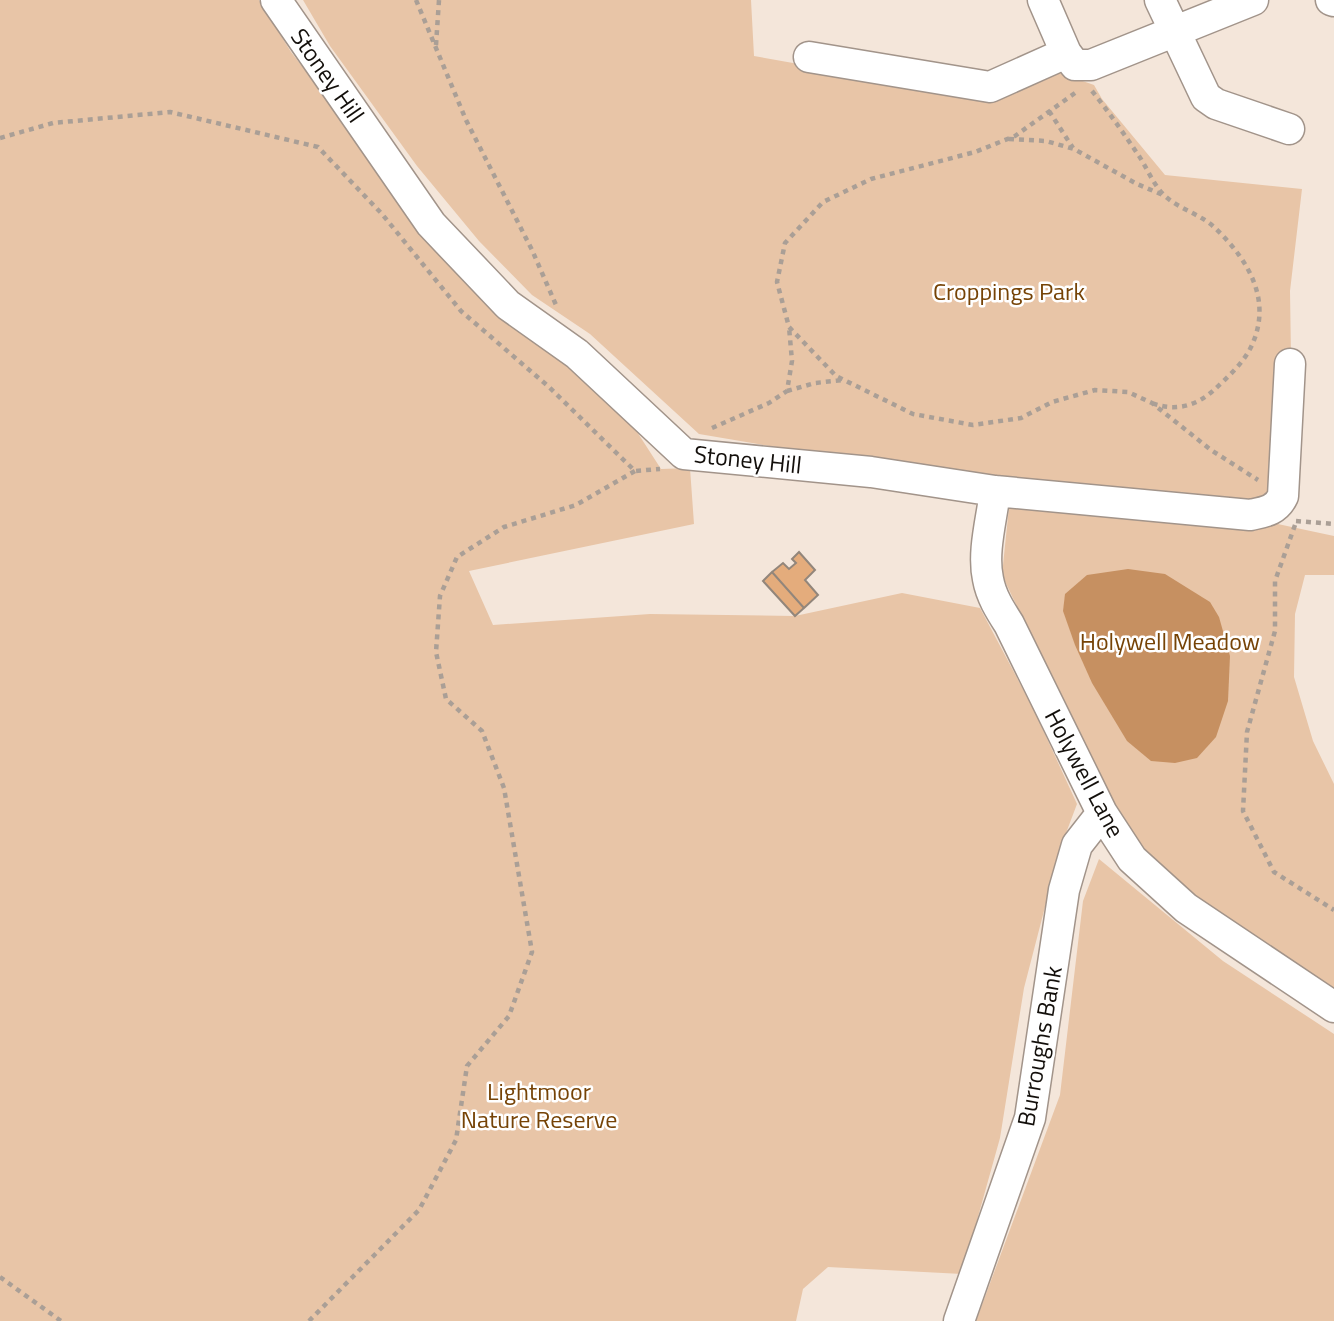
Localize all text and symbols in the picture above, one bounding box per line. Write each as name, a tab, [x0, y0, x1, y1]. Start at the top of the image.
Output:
street label: Stoney Hill	[282, 20, 374, 130]
park label: Croppings Park	[933, 273, 1085, 309]
street label: Stoney Hill	[692, 435, 804, 483]
park label: Holywell Meadow	[1080, 623, 1260, 659]
street label: Holywell Lane	[1036, 702, 1134, 844]
street label: Burroughs Bank	[1007, 963, 1071, 1129]
park label: Lightmoor Nature Reserve	[461, 1073, 617, 1137]

